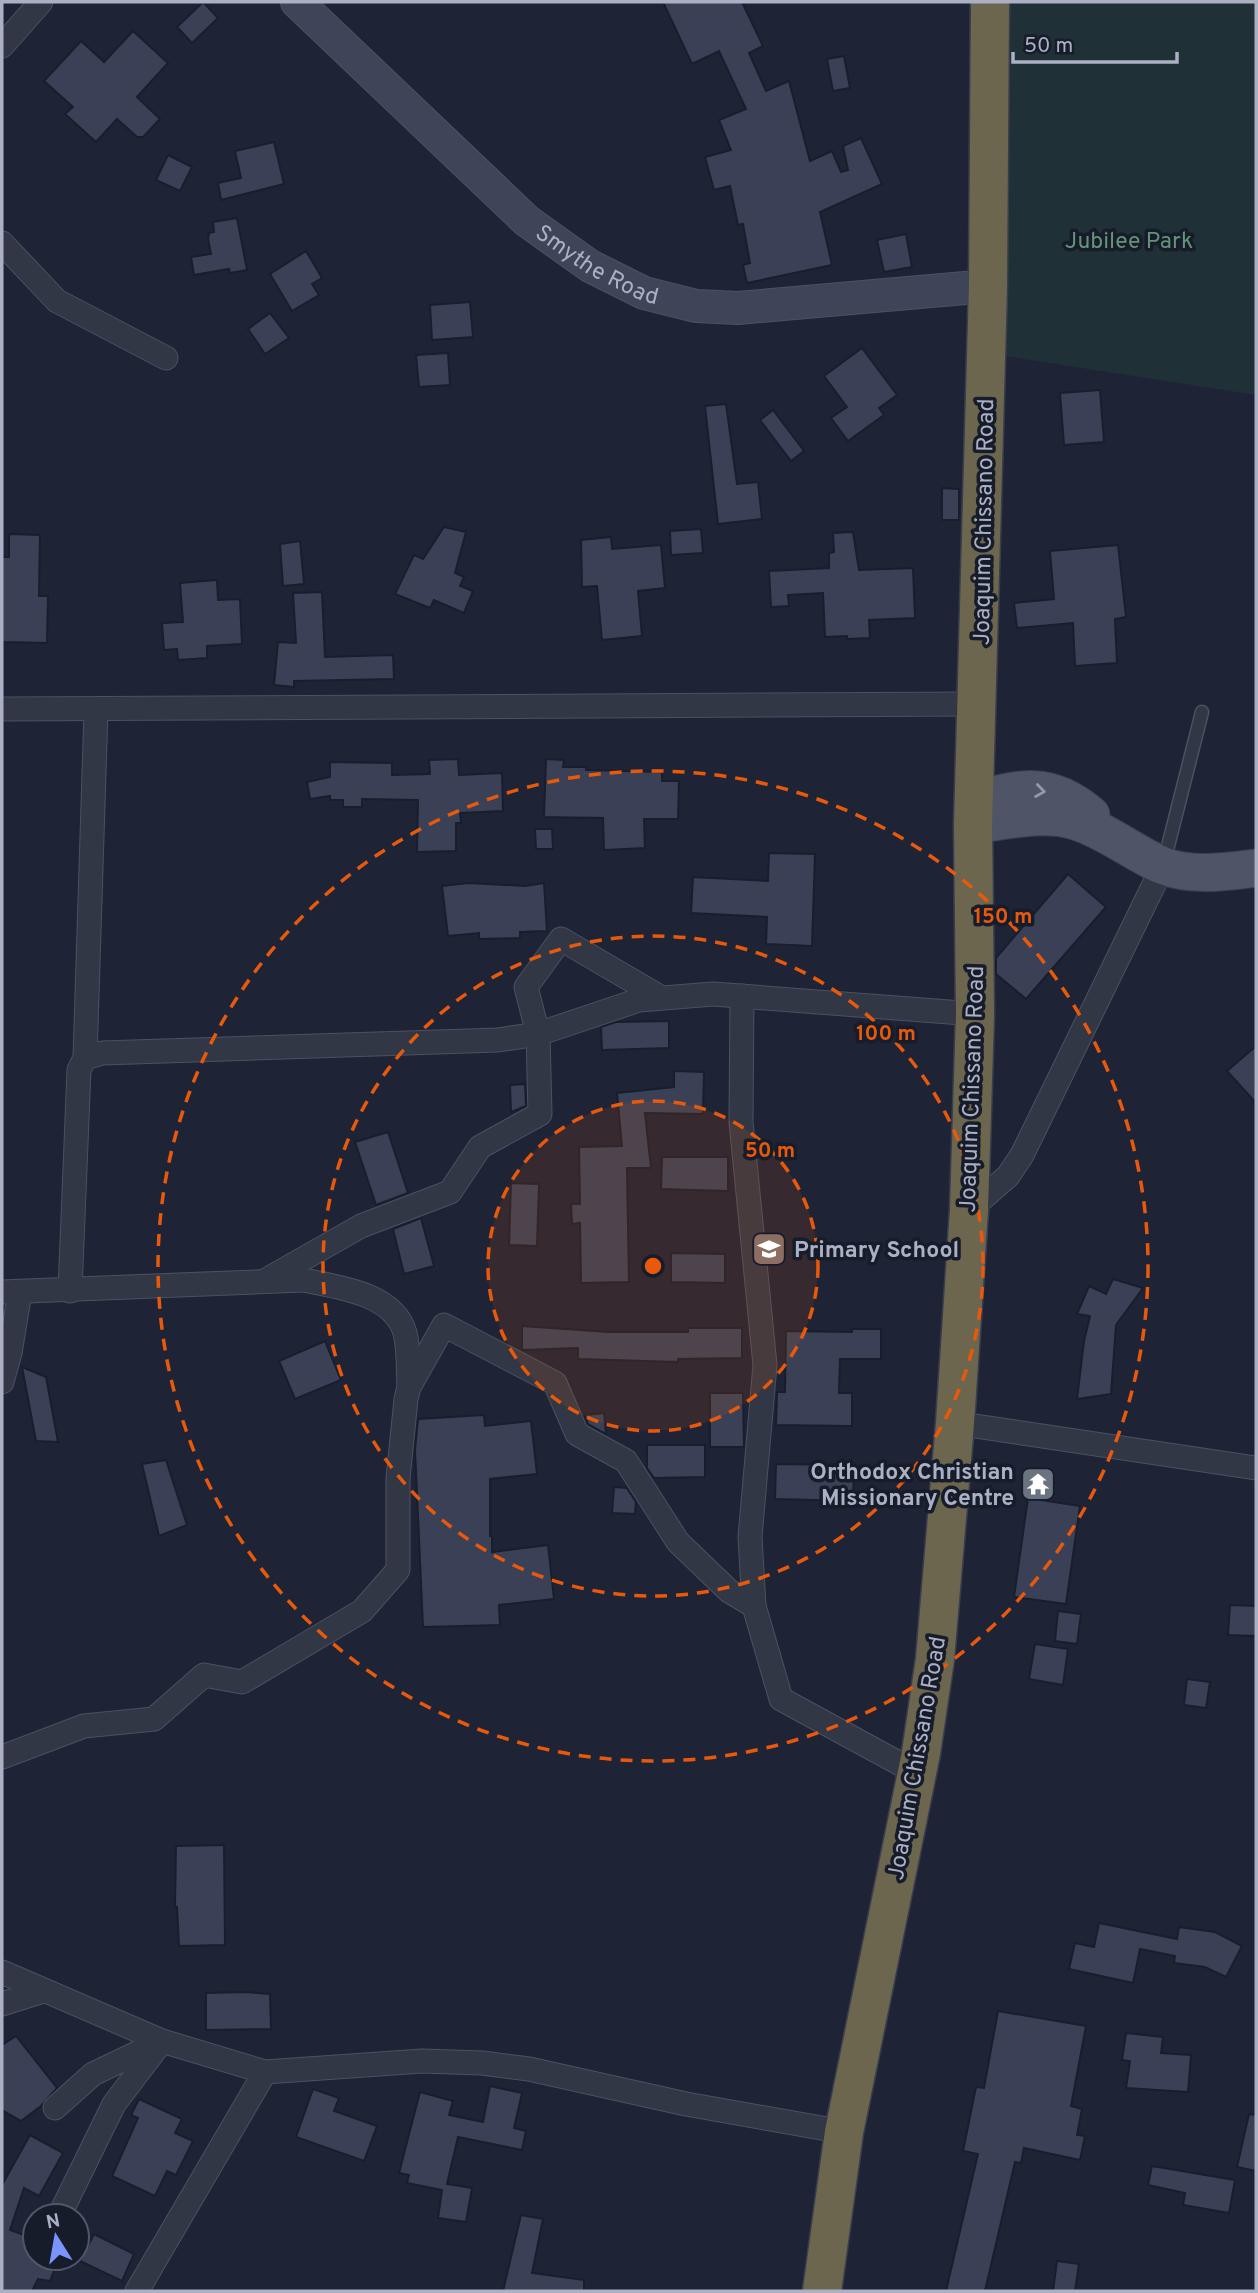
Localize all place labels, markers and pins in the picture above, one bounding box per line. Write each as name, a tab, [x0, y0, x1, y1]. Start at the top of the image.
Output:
school or university icon: Primary School	[750, 1230, 788, 1268]
place label: Primary School	[794, 1237, 959, 1266]
centre of rings	[641, 1254, 665, 1278]
place label: Orthodox Christian Missionary Centre	[810, 1459, 1014, 1514]
temple icon: Orthodox Christian Missionary Centre	[1019, 1465, 1057, 1503]

